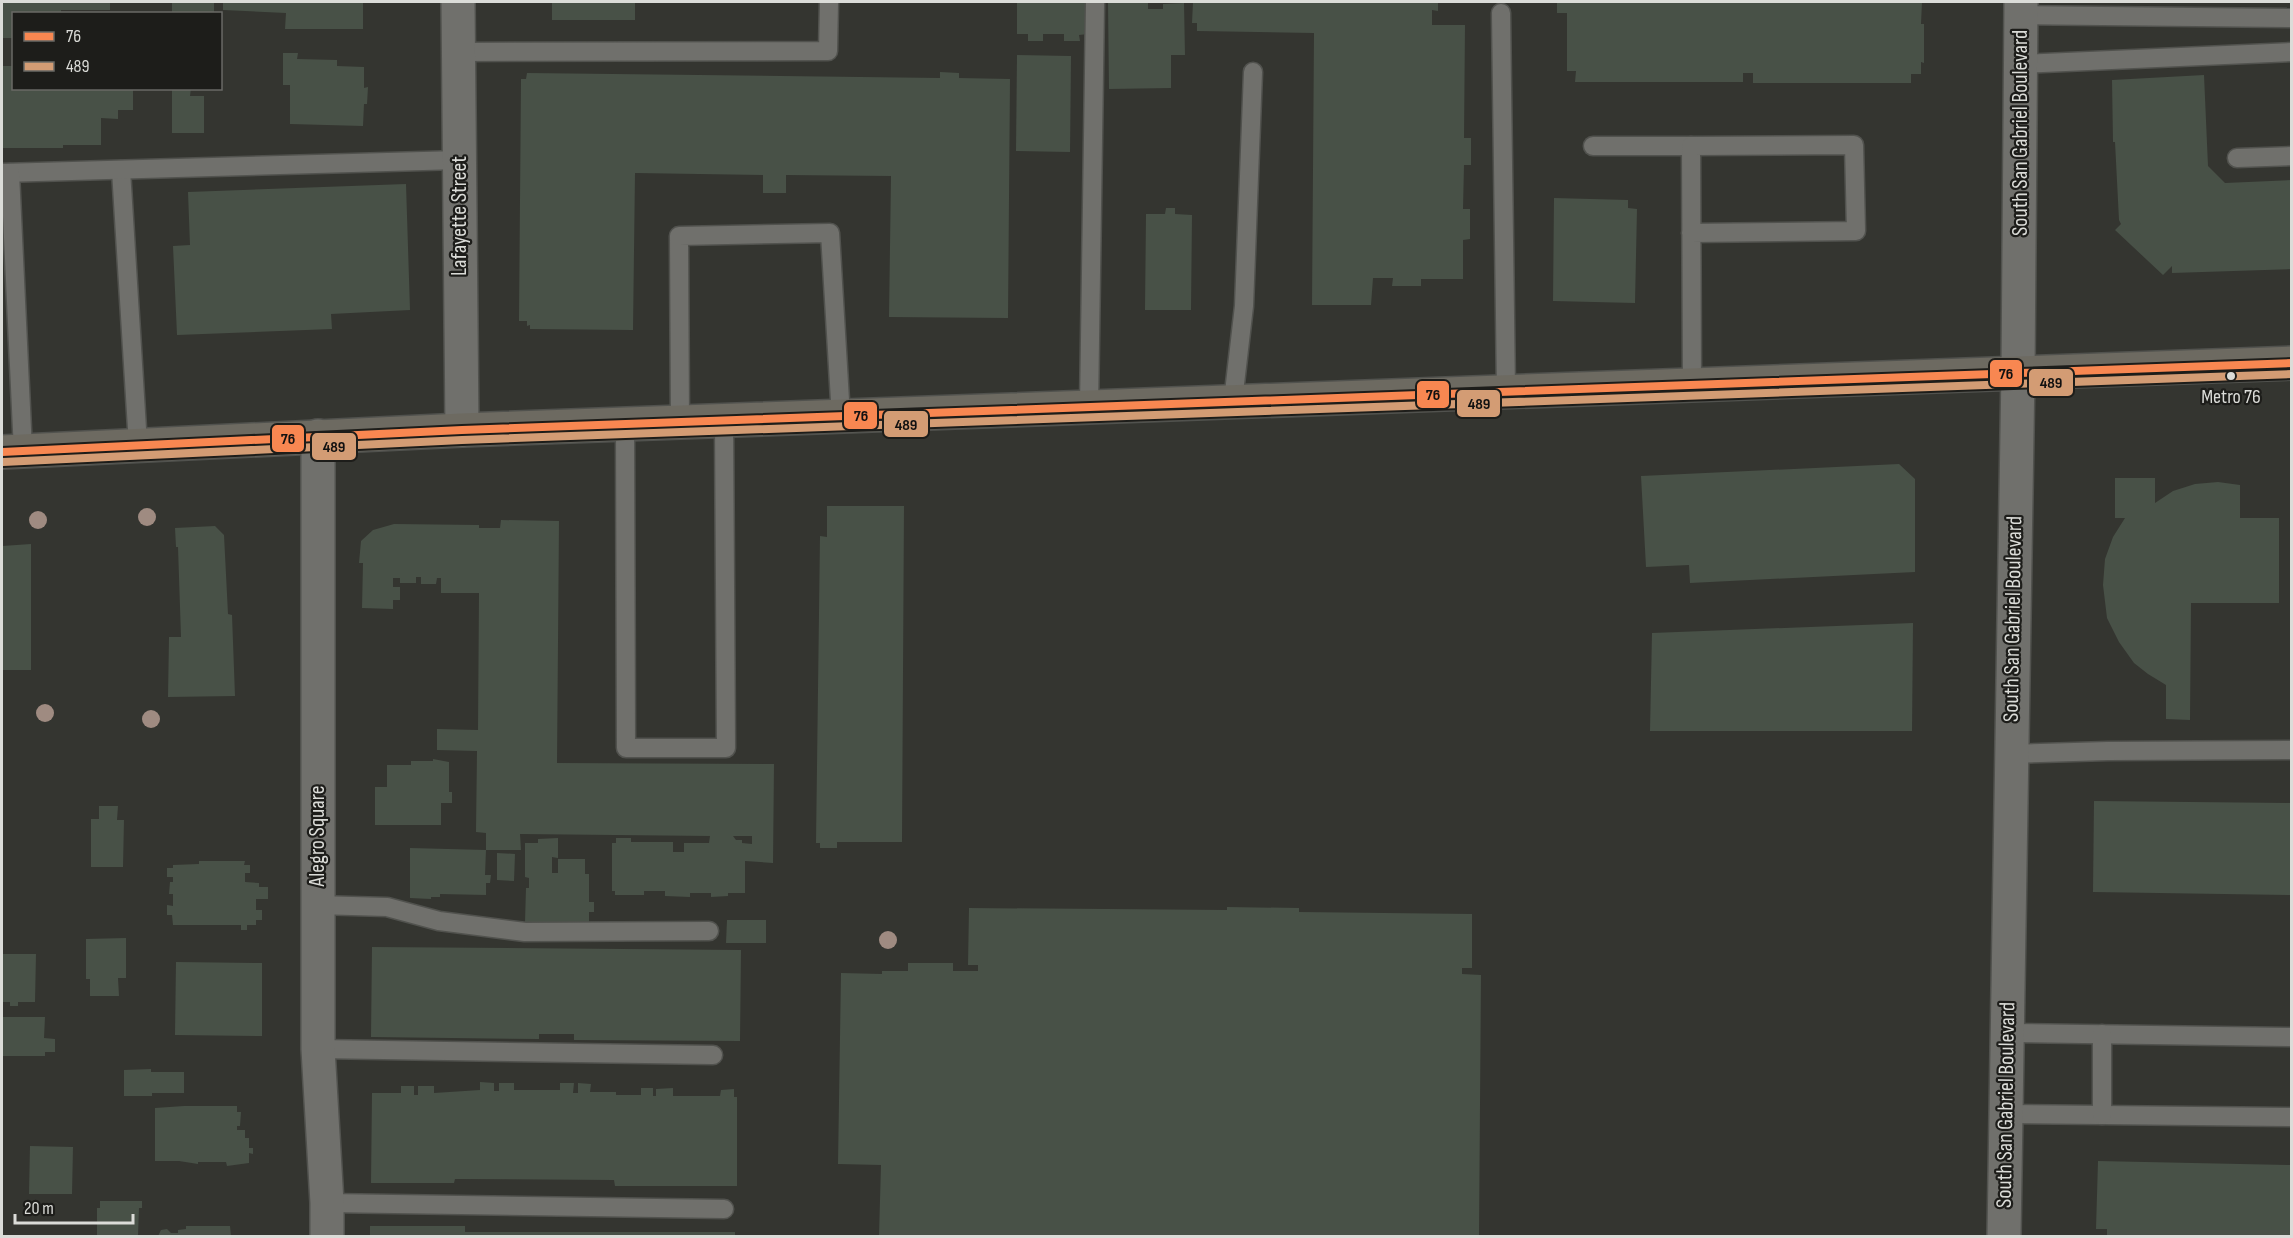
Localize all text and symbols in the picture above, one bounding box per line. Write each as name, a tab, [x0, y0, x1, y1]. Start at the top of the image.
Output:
legend	[12, 12, 222, 90]
text: 76	[66, 26, 81, 47]
street label: South San Gabriel Boulevard	[2007, 30, 2034, 236]
text: 489	[66, 56, 89, 77]
street label: Lafayette Street	[446, 156, 473, 276]
line badge: 76	[1989, 359, 2023, 388]
text: 76	[1999, 365, 2013, 384]
line badge: 489	[2028, 368, 2074, 397]
marker: Metro 76	[2225, 370, 2237, 382]
text: 489	[2040, 374, 2062, 393]
line badge: 76	[1416, 380, 1450, 409]
place label: Metro 76	[2201, 385, 2261, 409]
text: 76	[1426, 386, 1440, 405]
line badge: 489	[1456, 389, 1501, 418]
text: 489	[1468, 395, 1490, 414]
line badge: 76	[843, 401, 878, 430]
text: 76	[854, 407, 868, 426]
line badge: 489	[883, 410, 929, 438]
text: 489	[895, 416, 917, 435]
line badge: 76	[271, 424, 305, 453]
text: 76	[281, 430, 295, 449]
line badge: 489	[311, 432, 357, 461]
text: 489	[323, 438, 345, 457]
street label: South San Gabriel Boulevard	[1998, 516, 2028, 722]
street label: Alegro Square	[304, 785, 331, 888]
street label: South San Gabriel Boulevard	[1991, 1002, 2021, 1208]
scale bar	[15, 1187, 134, 1225]
text: 20 m	[24, 1198, 54, 1219]

